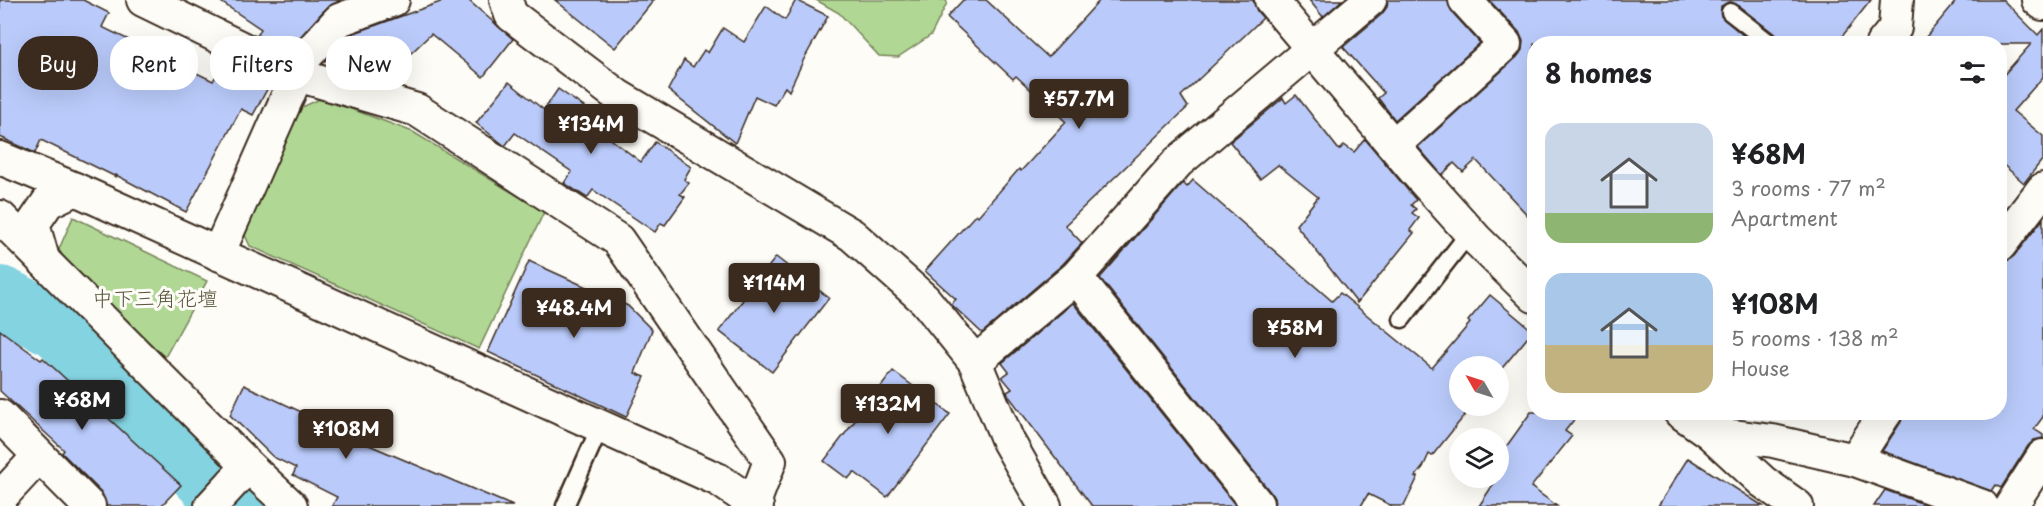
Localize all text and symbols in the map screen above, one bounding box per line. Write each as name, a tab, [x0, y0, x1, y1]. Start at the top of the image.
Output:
chip: Buy	[18, 36, 98, 90]
chip: Rent	[110, 36, 198, 90]
chip: Filters	[210, 36, 314, 90]
chip: New	[326, 36, 412, 90]
text: 8 homes	[1545, 53, 1652, 92]
icon: filters	[1956, 56, 1989, 89]
pin: ¥57.7M	[1030, 79, 1128, 130]
text: ¥57.7M	[1043, 83, 1115, 113]
pin: ¥134M	[549, 104, 633, 155]
text: ¥134M	[558, 108, 624, 138]
text: ¥68M	[1731, 134, 1806, 173]
icon: home	[1593, 147, 1665, 219]
text: 3 rooms · 77 m²	[1731, 173, 1886, 203]
text: Apartment	[1731, 203, 1838, 233]
pin: ¥114M	[732, 263, 816, 314]
text: ¥114M	[743, 267, 805, 297]
park label: 中下三角花壇	[92, 281, 218, 313]
text: ¥108M	[1731, 284, 1819, 323]
pin: ¥48.4M	[525, 288, 623, 339]
text: ¥48.4M	[536, 292, 612, 322]
icon: home	[1593, 297, 1665, 369]
pin: ¥58M	[1259, 308, 1331, 359]
text: ¥58M	[1267, 312, 1323, 342]
text: 5 rooms · 138 m²	[1731, 323, 1899, 353]
text: House	[1731, 353, 1790, 383]
north arrow	[1449, 356, 1509, 416]
map controls	[1449, 356, 1509, 488]
pin: ¥68M	[46, 380, 118, 431]
text: ¥68M	[53, 384, 111, 414]
pin: ¥132M	[846, 384, 930, 435]
text: ¥132M	[855, 388, 921, 418]
pin: ¥108M	[304, 409, 388, 460]
text: ¥108M	[312, 413, 380, 443]
button: layers	[1449, 428, 1509, 488]

